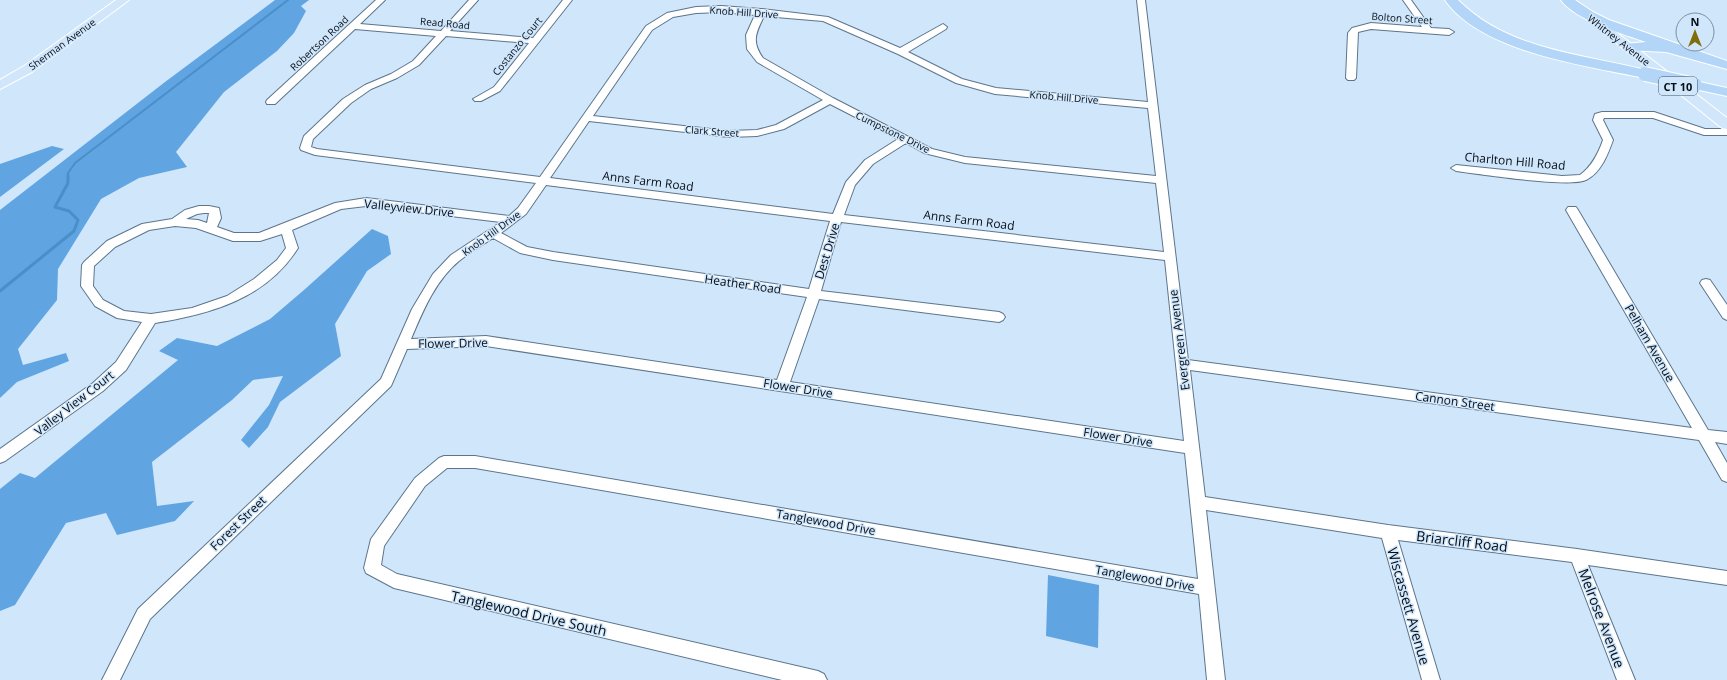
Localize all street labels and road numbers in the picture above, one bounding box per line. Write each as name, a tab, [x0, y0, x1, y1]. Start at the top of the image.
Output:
street label: Knob Hill Drive	[709, 3, 779, 21]
street label: Bolton Street	[1371, 9, 1433, 27]
street label: Whitney Avenue	[1585, 11, 1653, 69]
street label: Robertson Road	[287, 12, 351, 74]
street label: Costanzo Court	[489, 13, 545, 78]
street label: Read Road	[420, 14, 470, 32]
street label: Sherman Avenue	[26, 15, 99, 73]
road number: CT 10	[1659, 77, 1697, 95]
street label: Knob Hill Drive	[1029, 87, 1099, 107]
street label: Cumpstone Drive	[854, 108, 933, 156]
street label: Clark Street	[684, 122, 740, 140]
street label: Charlton Hill Road	[1464, 148, 1566, 174]
street label: Anns Farm Road	[601, 167, 695, 195]
street label: Valleyview Drive	[363, 195, 455, 221]
street label: Anns Farm Road	[922, 206, 1016, 234]
street label: Knob Hill Drive	[459, 207, 523, 259]
street label: Dest Drive	[810, 221, 844, 281]
street label: Heather Road	[704, 270, 782, 298]
street label: Evergreen Avenue	[1164, 288, 1194, 391]
street label: Pelham Avenue	[1621, 301, 1679, 385]
street label: Flower Drive	[418, 334, 488, 352]
street label: Valley View Court	[31, 367, 117, 439]
street label: Flower Drive	[762, 374, 834, 402]
street label: Cannon Street	[1414, 387, 1496, 415]
street label: Flower Drive	[1082, 423, 1154, 451]
street label: Forest Street	[206, 492, 270, 554]
street label: Tanglewood Drive	[775, 505, 877, 539]
street label: Briarcliff Road	[1415, 526, 1509, 556]
street label: Wiscassett Avenue	[1383, 545, 1435, 667]
street label: Tanglewood Drive	[1094, 561, 1196, 595]
street label: Melrose Avenue	[1574, 566, 1630, 671]
street label: Tanglewood Drive South	[449, 586, 609, 640]

